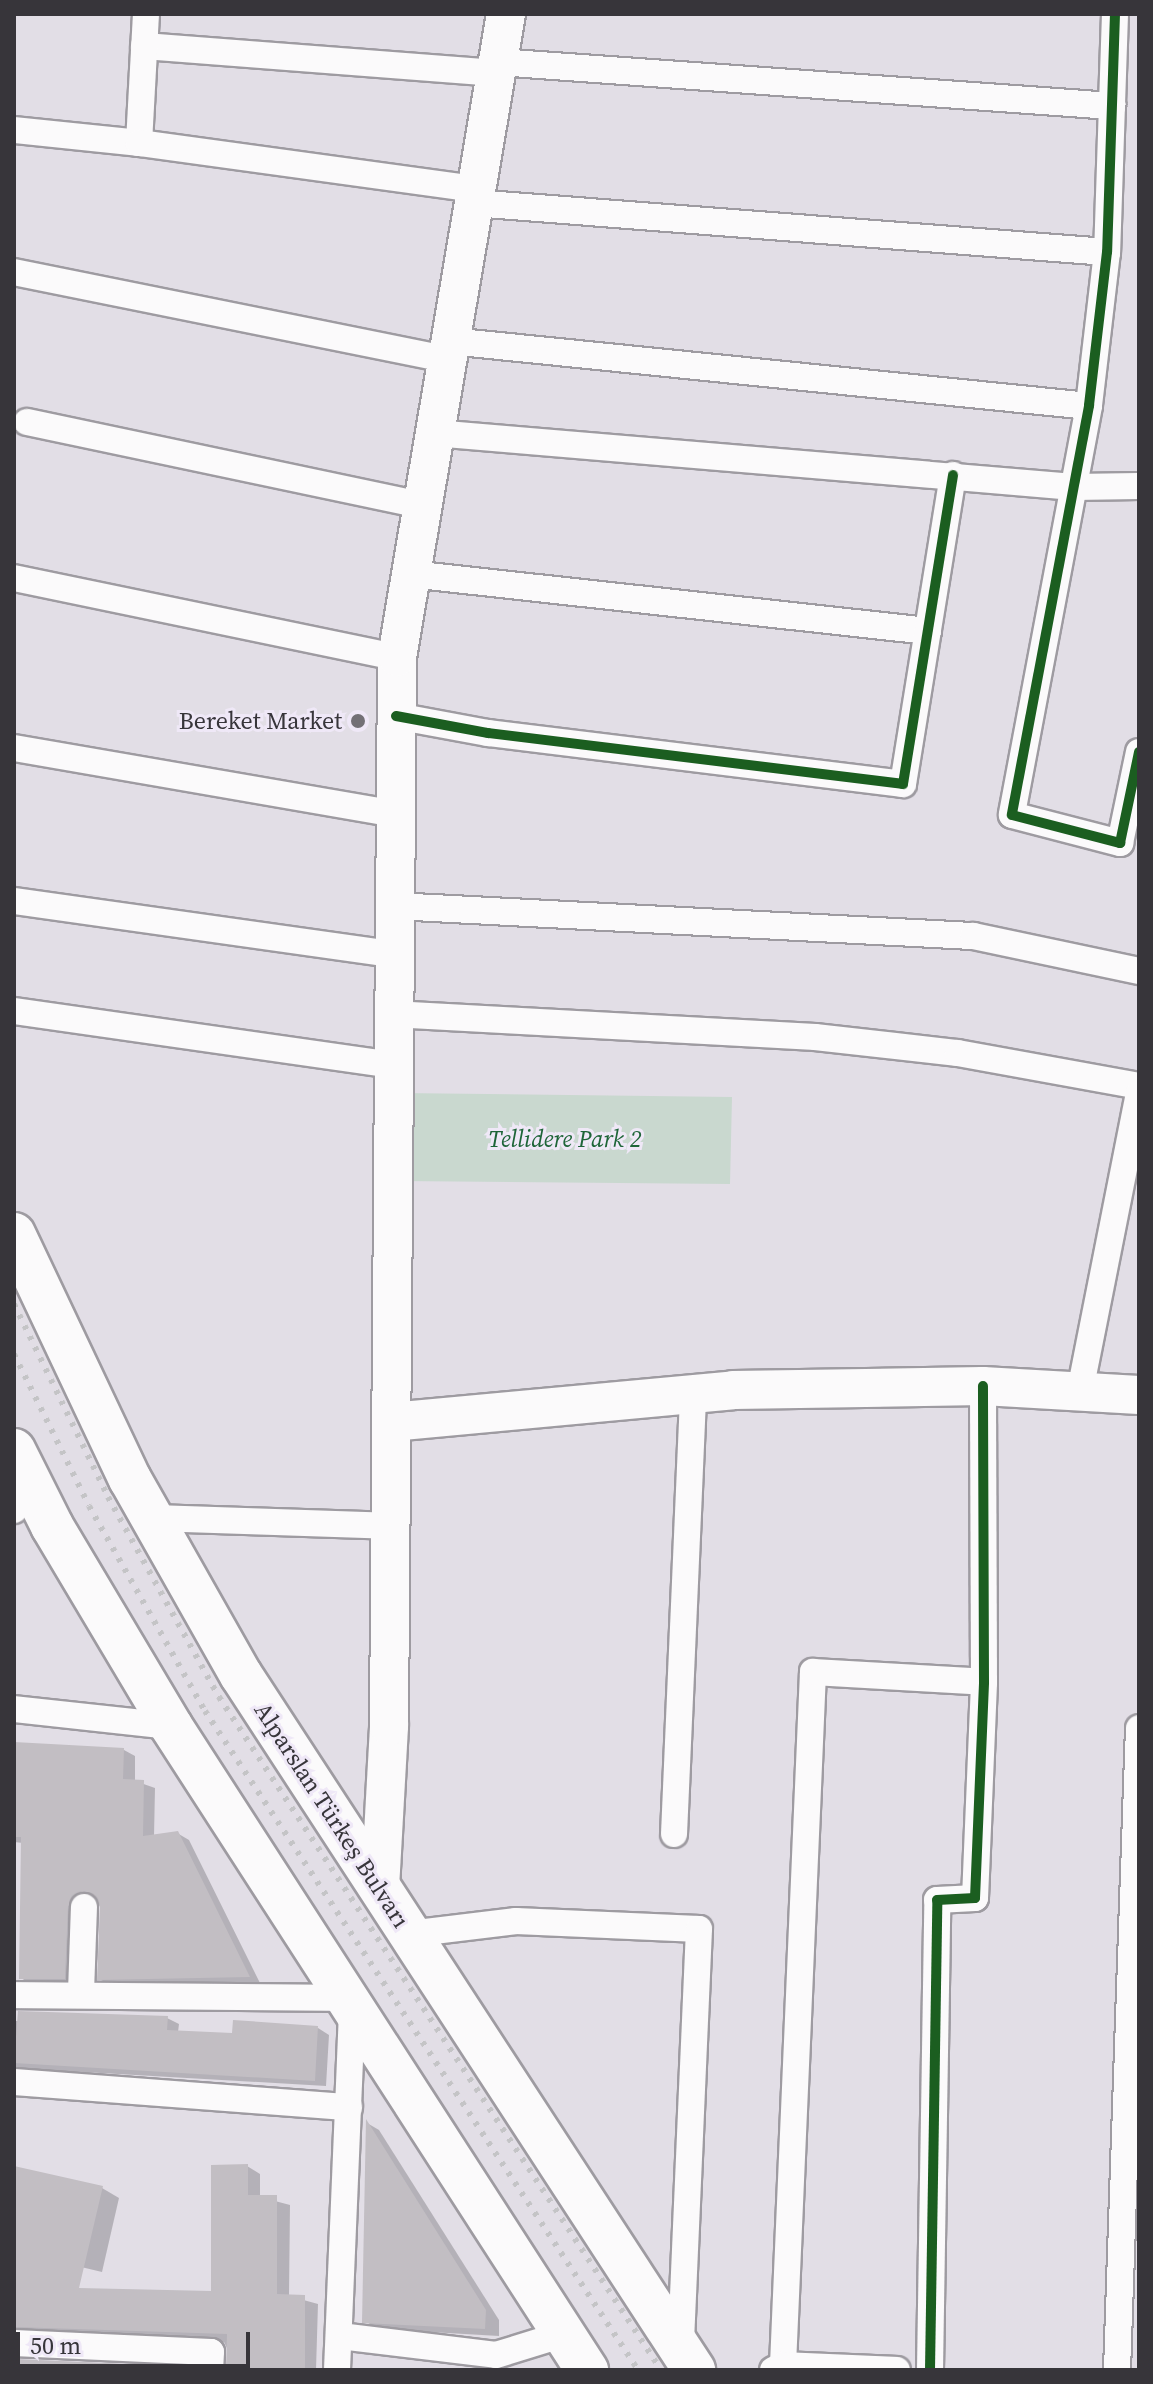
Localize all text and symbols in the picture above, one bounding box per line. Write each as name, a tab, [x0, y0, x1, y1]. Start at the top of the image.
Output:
place label: Bereket Market	[179, 707, 342, 735]
marker: Bereket Market	[349, 712, 367, 730]
park label: Tellidere Park 2	[488, 1125, 642, 1153]
street label: Alparslan Türkeş Bulvarı	[248, 1697, 416, 1933]
scale bar	[20, 2316, 254, 2366]
text: 50 m	[30, 2329, 81, 2362]

